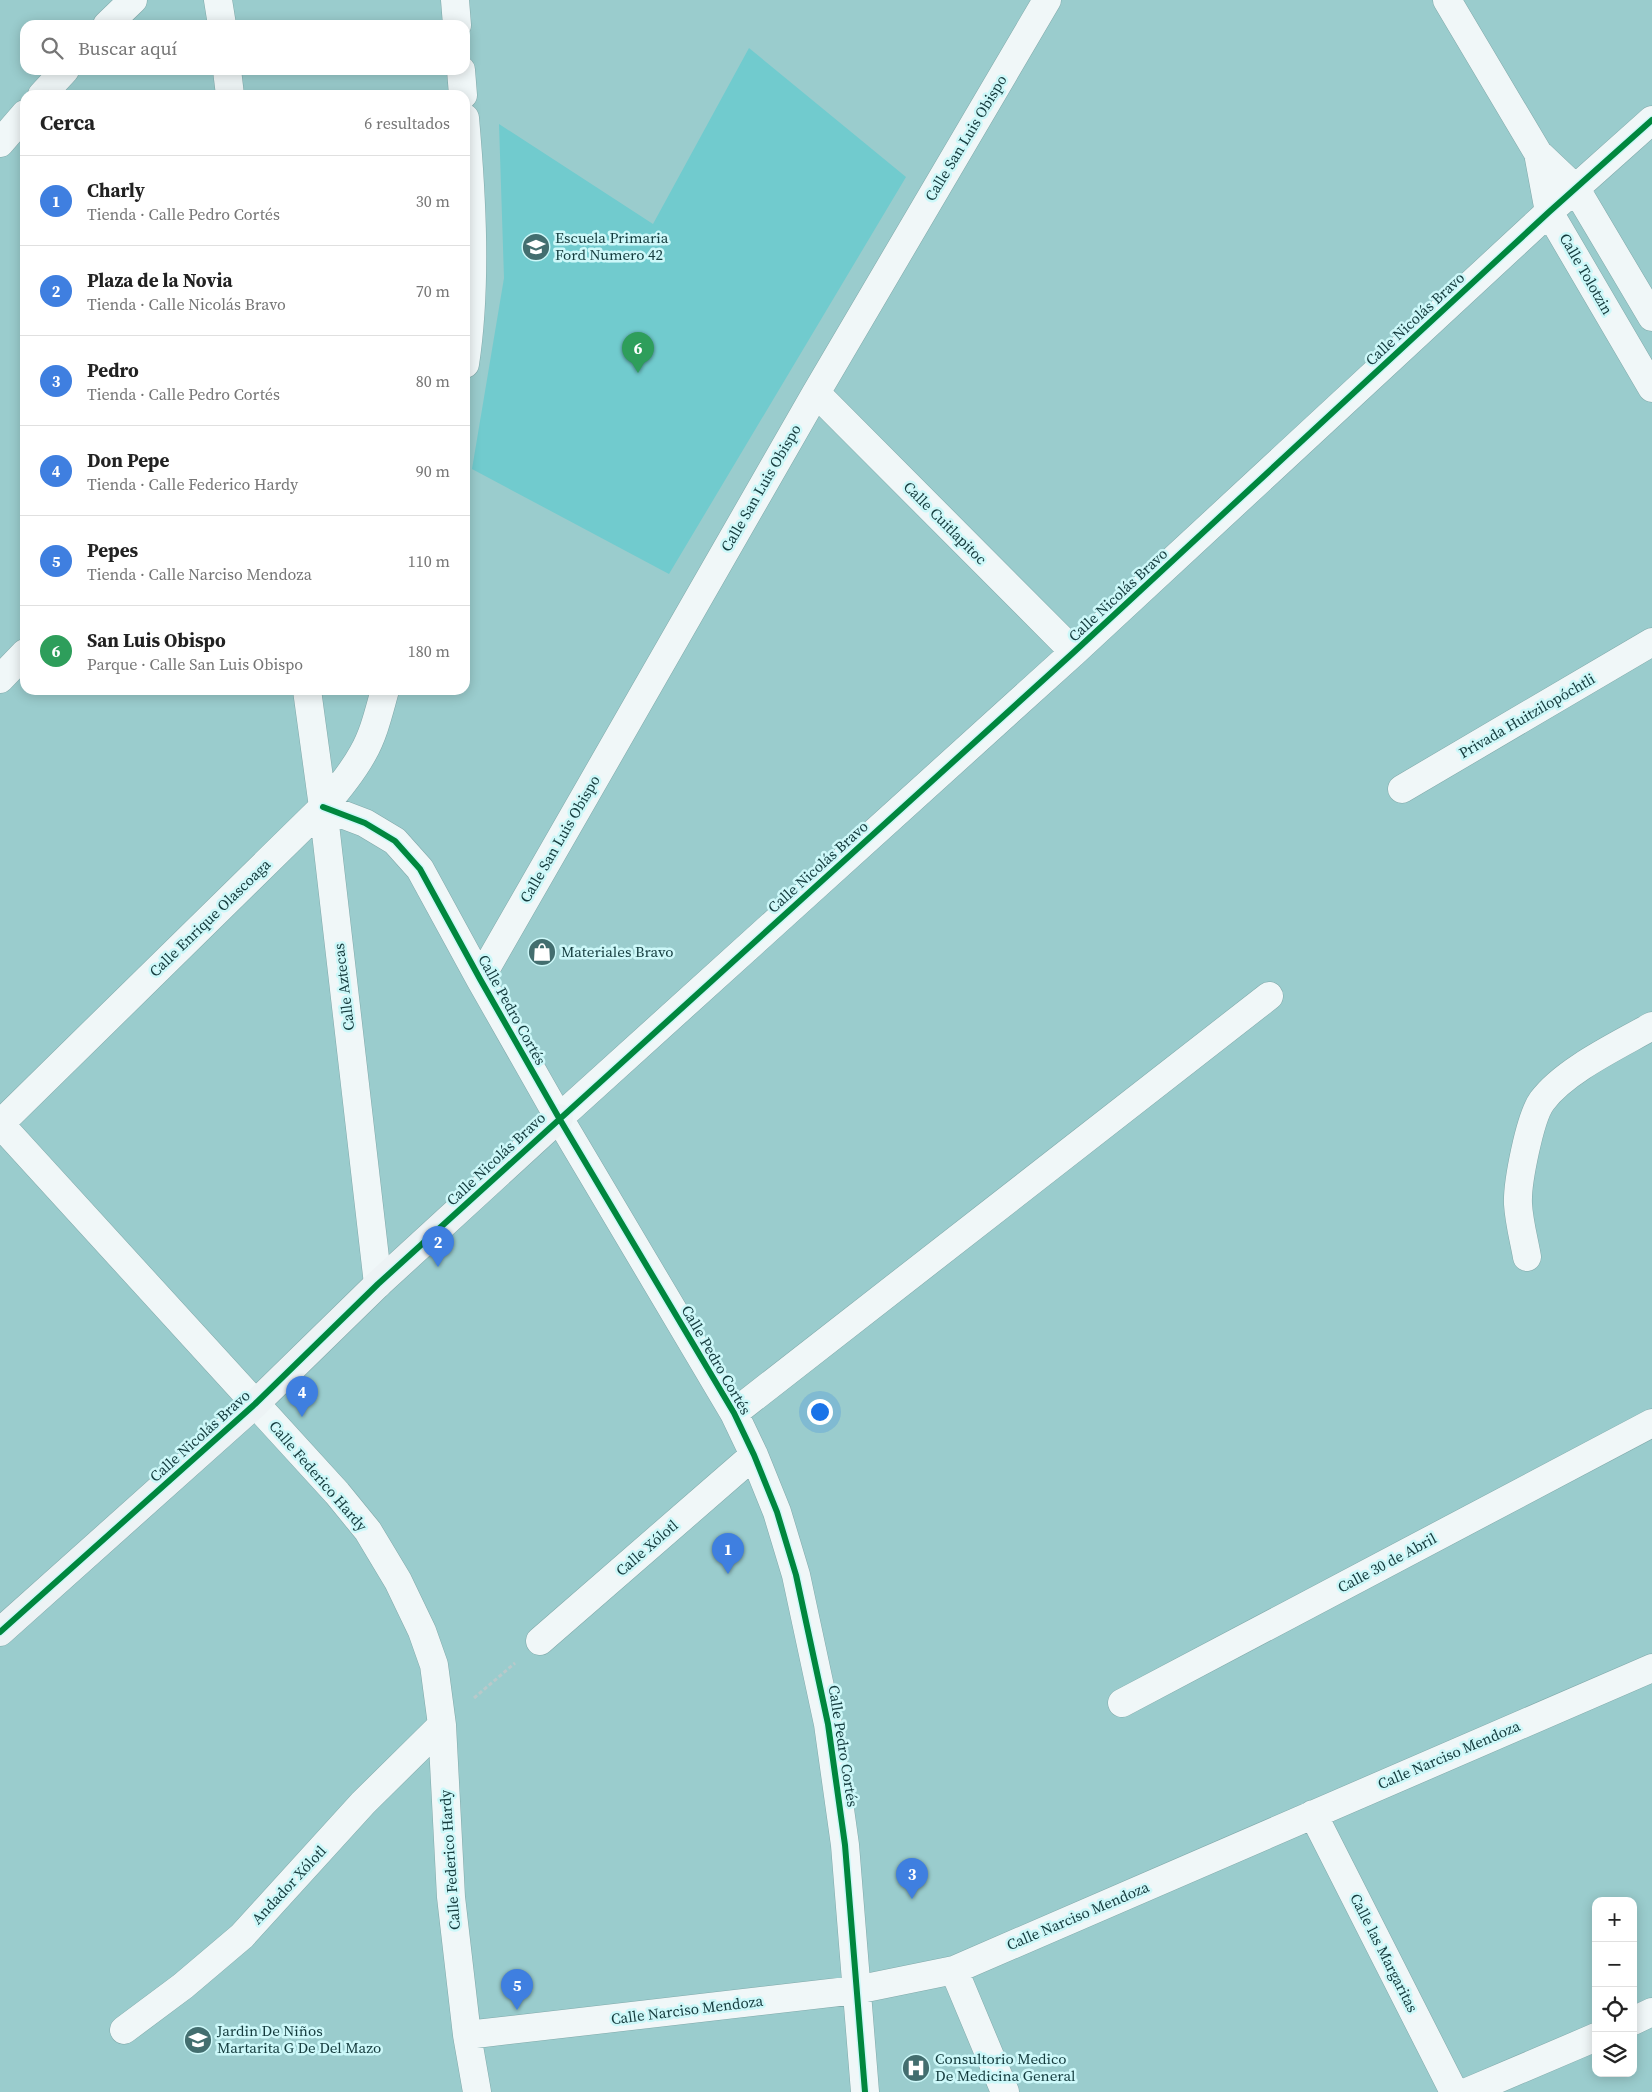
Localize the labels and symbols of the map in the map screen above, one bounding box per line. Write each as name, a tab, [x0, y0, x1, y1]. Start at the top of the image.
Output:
street label: Calle San Luis Obispo	[920, 71, 1012, 205]
place label: Escuela Primaria Ford Numero 42	[555, 227, 669, 265]
street label: Calle Tolotzin	[1555, 229, 1618, 318]
school or university icon: Escuela Primaria Ford Numero 42	[521, 232, 551, 262]
street label: Calle Nicolás Bravo	[1361, 267, 1469, 370]
pin: 6	[622, 332, 654, 373]
street label: Calle San Luis Obispo	[716, 420, 806, 555]
street label: Calle Cuitlapitoc	[899, 476, 992, 569]
street label: Calle Nicolás Bravo	[1064, 543, 1172, 646]
street label: Privada Huitzilopóchtli	[1455, 668, 1599, 763]
street label: Calle San Luis Obispo	[515, 771, 605, 906]
street label: Calle Nicolás Bravo	[763, 816, 872, 917]
street label: Calle Enrique Olascoaga	[144, 854, 275, 981]
shop icon: Materiales Bravo	[527, 937, 557, 967]
place label: Materiales Bravo	[561, 941, 673, 962]
street label: Calle Aztecas	[328, 942, 359, 1032]
street label: Calle Pedro Cortés	[473, 951, 551, 1069]
street label: Calle Nicolás Bravo	[442, 1107, 550, 1210]
pin: 2	[422, 1226, 454, 1267]
street label: Calle Pedro Cortés	[677, 1301, 756, 1418]
pin: 4	[286, 1376, 318, 1417]
street label: Calle Nicolás Bravo	[145, 1385, 254, 1486]
your location	[807, 1399, 833, 1425]
street label: Calle Federico Hardy	[264, 1416, 373, 1536]
street label: Calle Xólotl	[611, 1514, 683, 1581]
street label: Calle 30 de Abril	[1334, 1527, 1440, 1597]
pin: 1	[712, 1533, 744, 1574]
street label: Calle Pedro Cortés	[823, 1683, 863, 1808]
street label: Calle Narciso Mendoza	[1374, 1715, 1524, 1794]
street label: Calle Federico Hardy	[434, 1789, 465, 1931]
street label: Andador Xólotl	[247, 1840, 331, 1929]
pin: 3	[896, 1858, 928, 1899]
street label: Calle Narciso Mendoza	[1003, 1876, 1153, 1955]
street label: Calle las Margaritas	[1345, 1890, 1424, 2016]
pin: 5	[501, 1969, 533, 2010]
street label: Calle Narciso Mendoza	[610, 1990, 765, 2029]
place label: Jardin De Niños Martarita G De Del Mazo	[216, 2020, 381, 2058]
school or university icon: Jardin De Niños Martarita G De Del Mazo	[183, 2025, 213, 2055]
place label: Consultorio Medico De Medicina General	[935, 2048, 1076, 2086]
hospital icon: Consultorio Medico De Medicina General	[901, 2053, 931, 2083]

